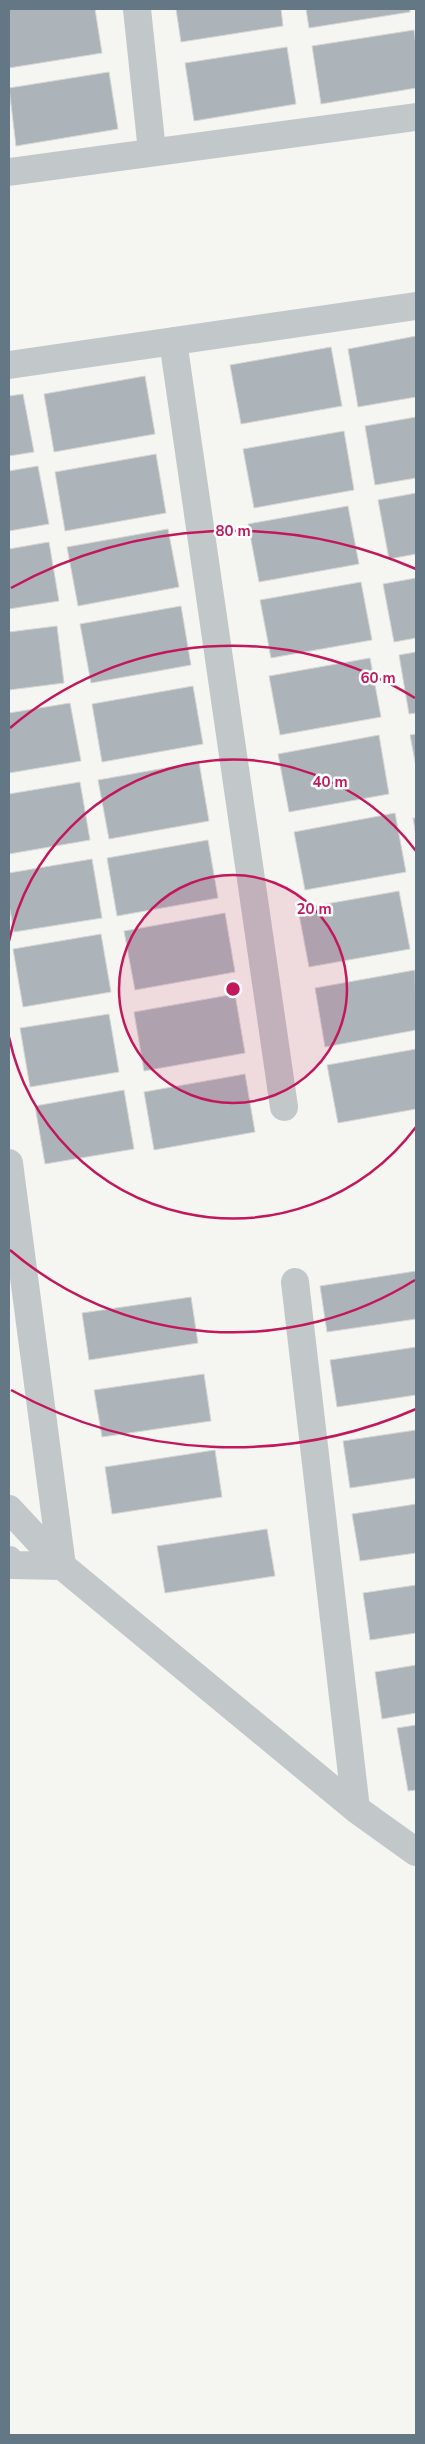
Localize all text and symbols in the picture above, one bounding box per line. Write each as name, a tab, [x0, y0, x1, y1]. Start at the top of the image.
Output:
text: 80 m	[215, 521, 251, 541]
text: 60 m	[360, 668, 396, 688]
text: 40 m	[312, 772, 348, 792]
text: 20 m	[296, 899, 332, 919]
centre of rings	[224, 980, 242, 998]

